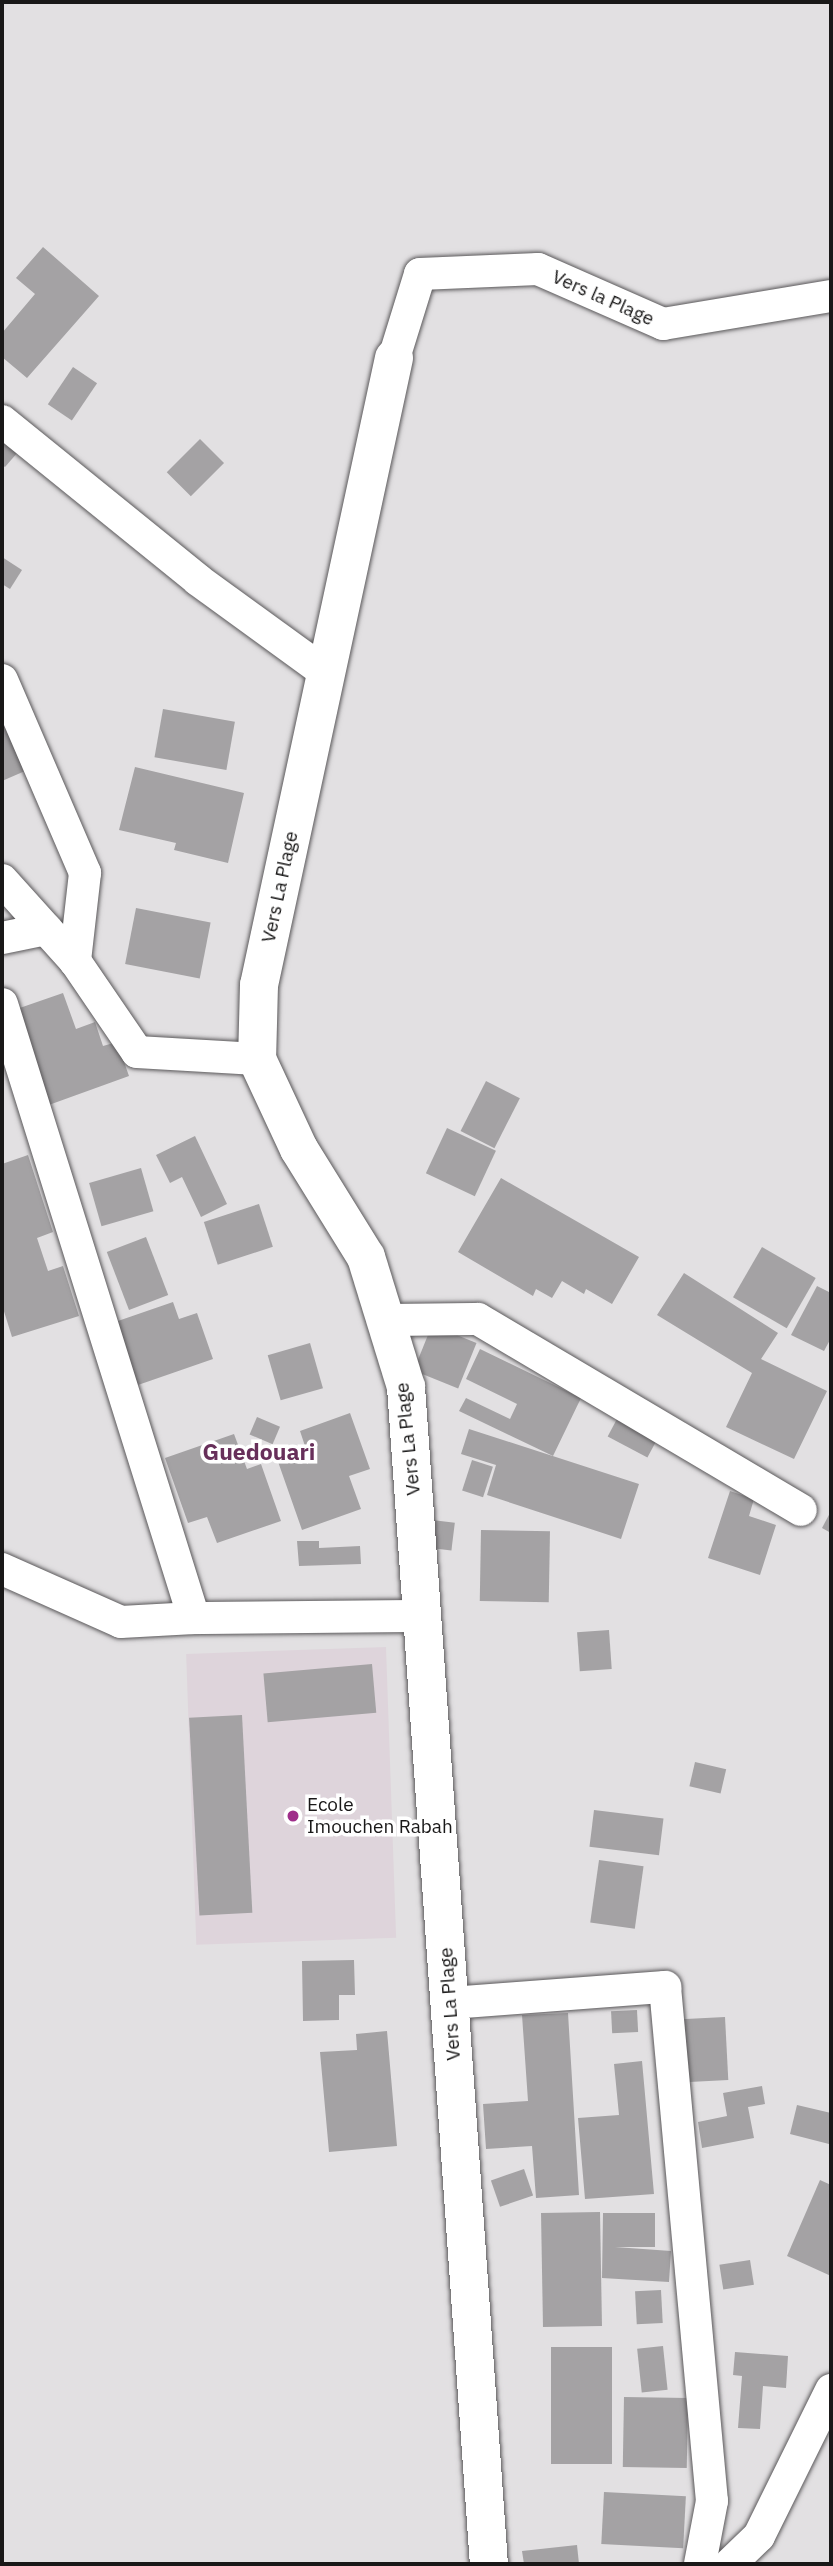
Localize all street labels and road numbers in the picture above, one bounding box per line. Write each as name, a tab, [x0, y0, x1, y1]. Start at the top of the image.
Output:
street label: Vers la Plage	[549, 265, 657, 331]
street label: Vers La Plage	[257, 829, 303, 945]
street label: Vers La Plage	[391, 1381, 425, 1497]
street label: Vers La Plage	[435, 1947, 465, 2061]

